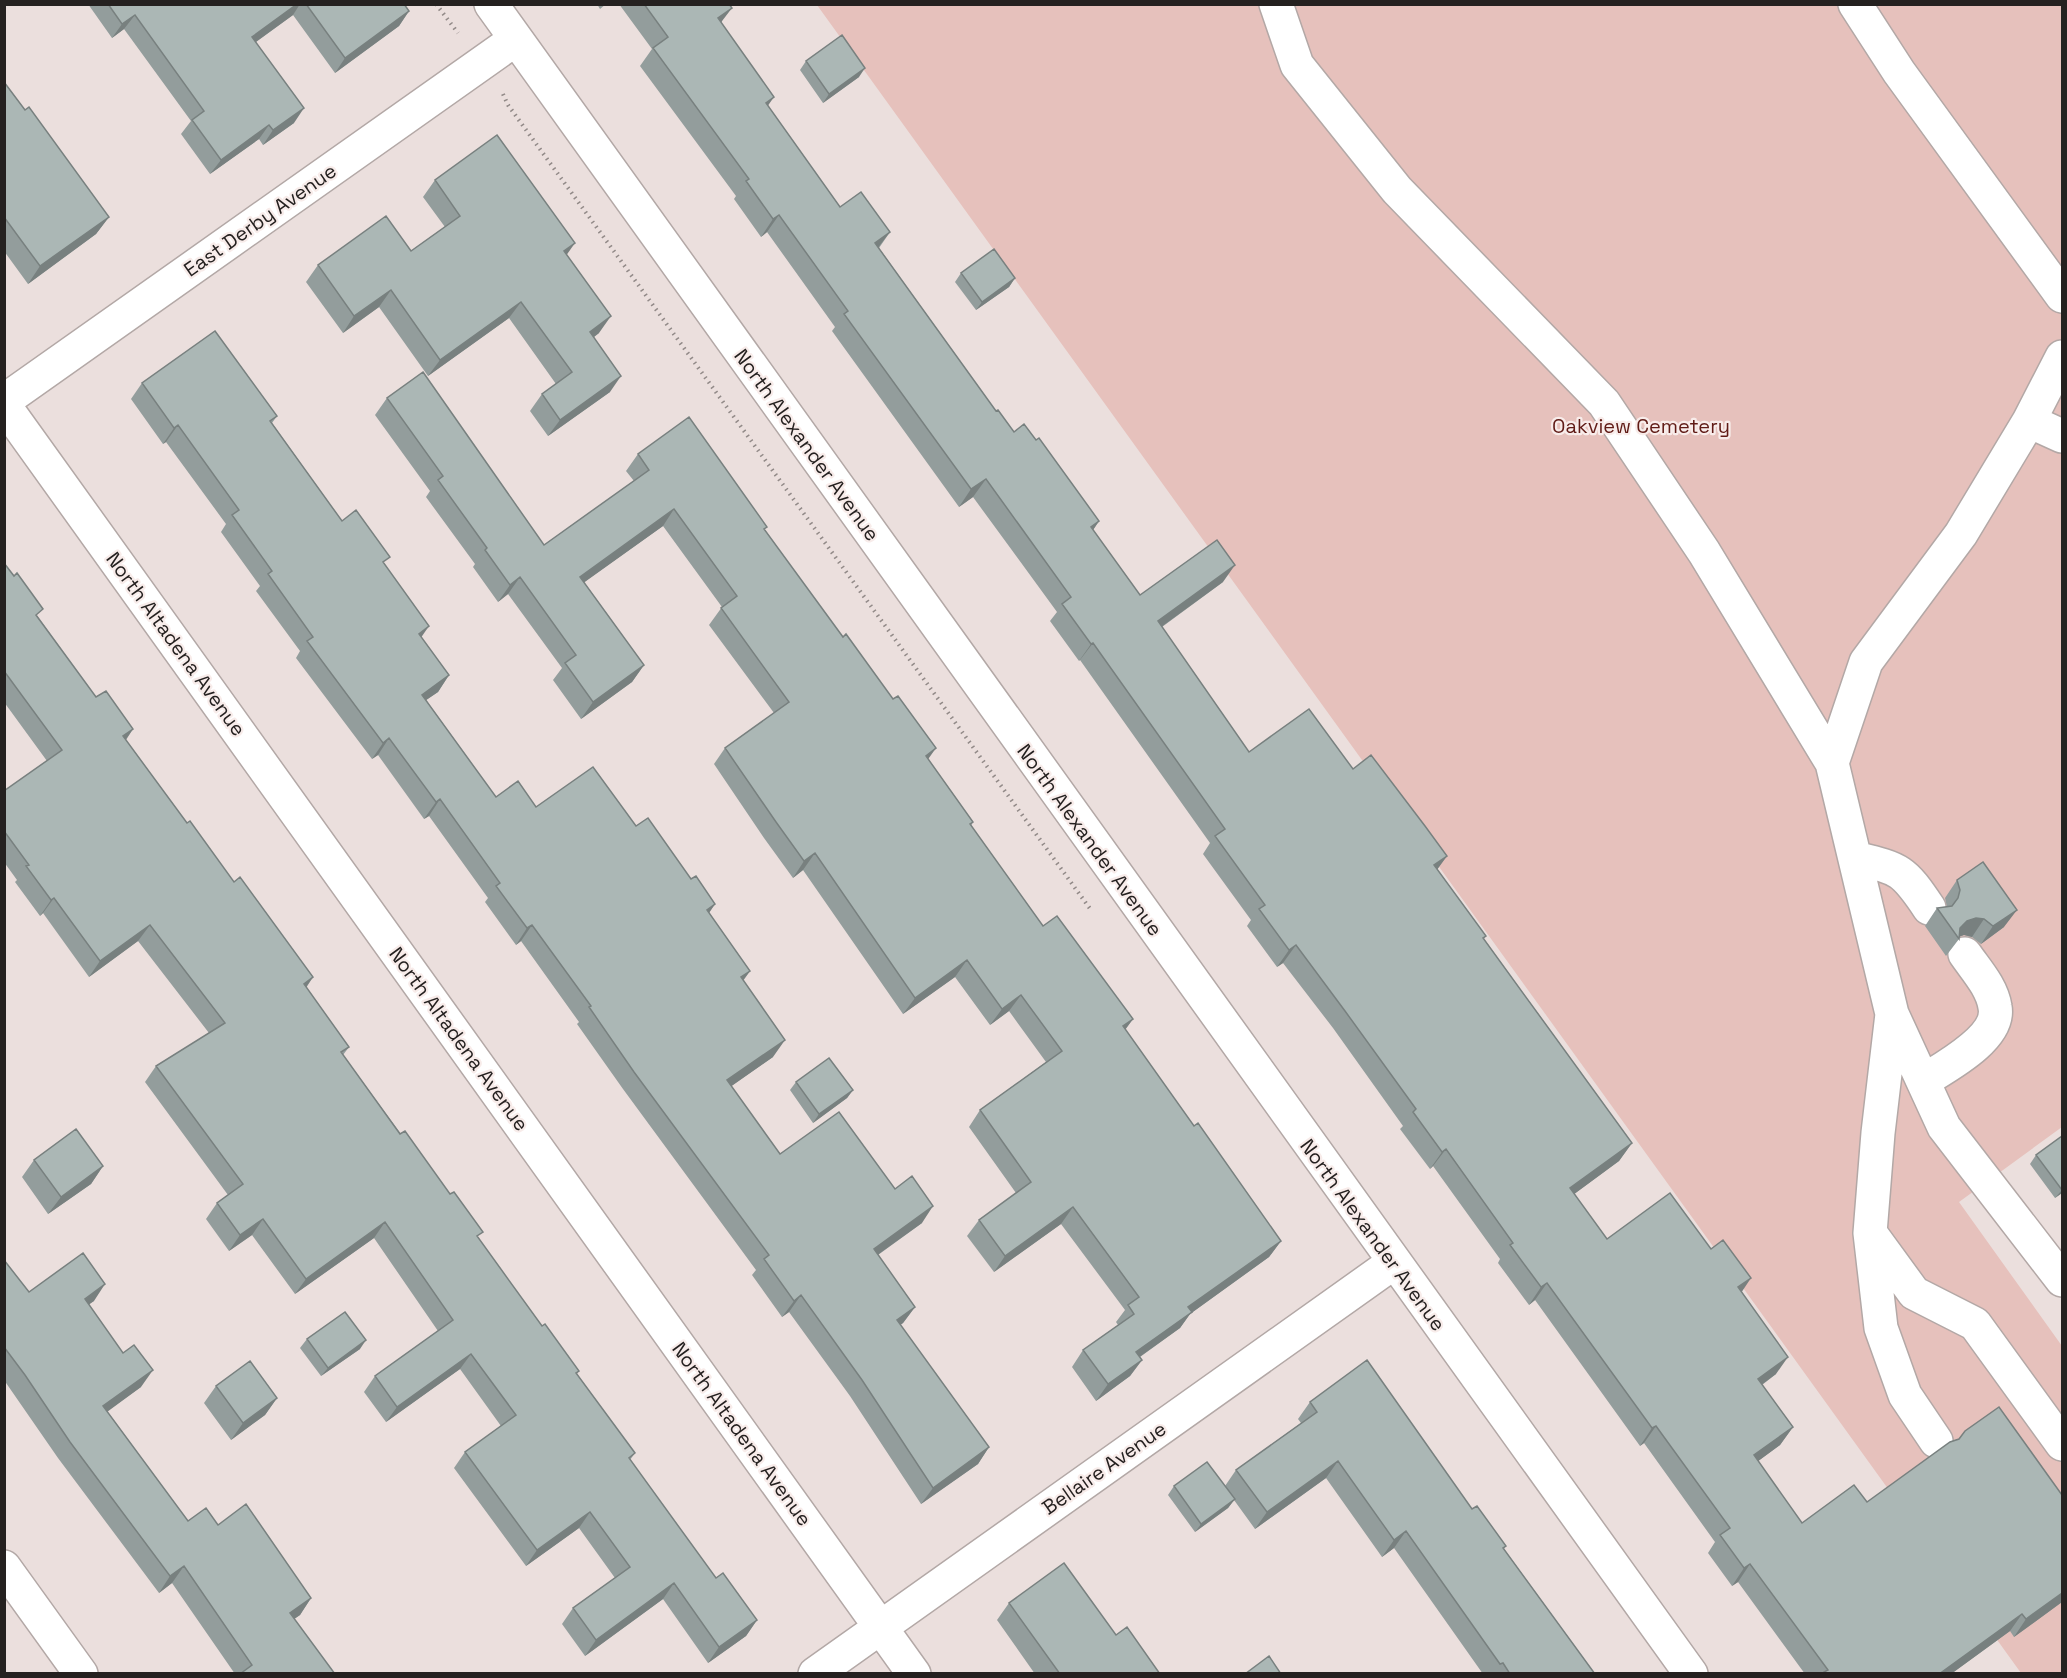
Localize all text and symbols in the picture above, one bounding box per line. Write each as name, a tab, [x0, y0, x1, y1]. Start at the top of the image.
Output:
street label: East Derby Avenue	[179, 158, 341, 282]
street label: North Alexander Avenue	[728, 344, 886, 546]
park label: Oakview Cemetery	[1552, 413, 1730, 439]
street label: North Altadena Avenue	[100, 547, 252, 741]
street label: North Alexander Avenue	[1011, 739, 1169, 941]
street label: North Altadena Avenue	[383, 942, 535, 1136]
street label: North Alexander Avenue	[1294, 1134, 1452, 1336]
street label: North Altadena Avenue	[666, 1337, 818, 1531]
street label: Bellaire Avenue	[1037, 1416, 1171, 1520]

